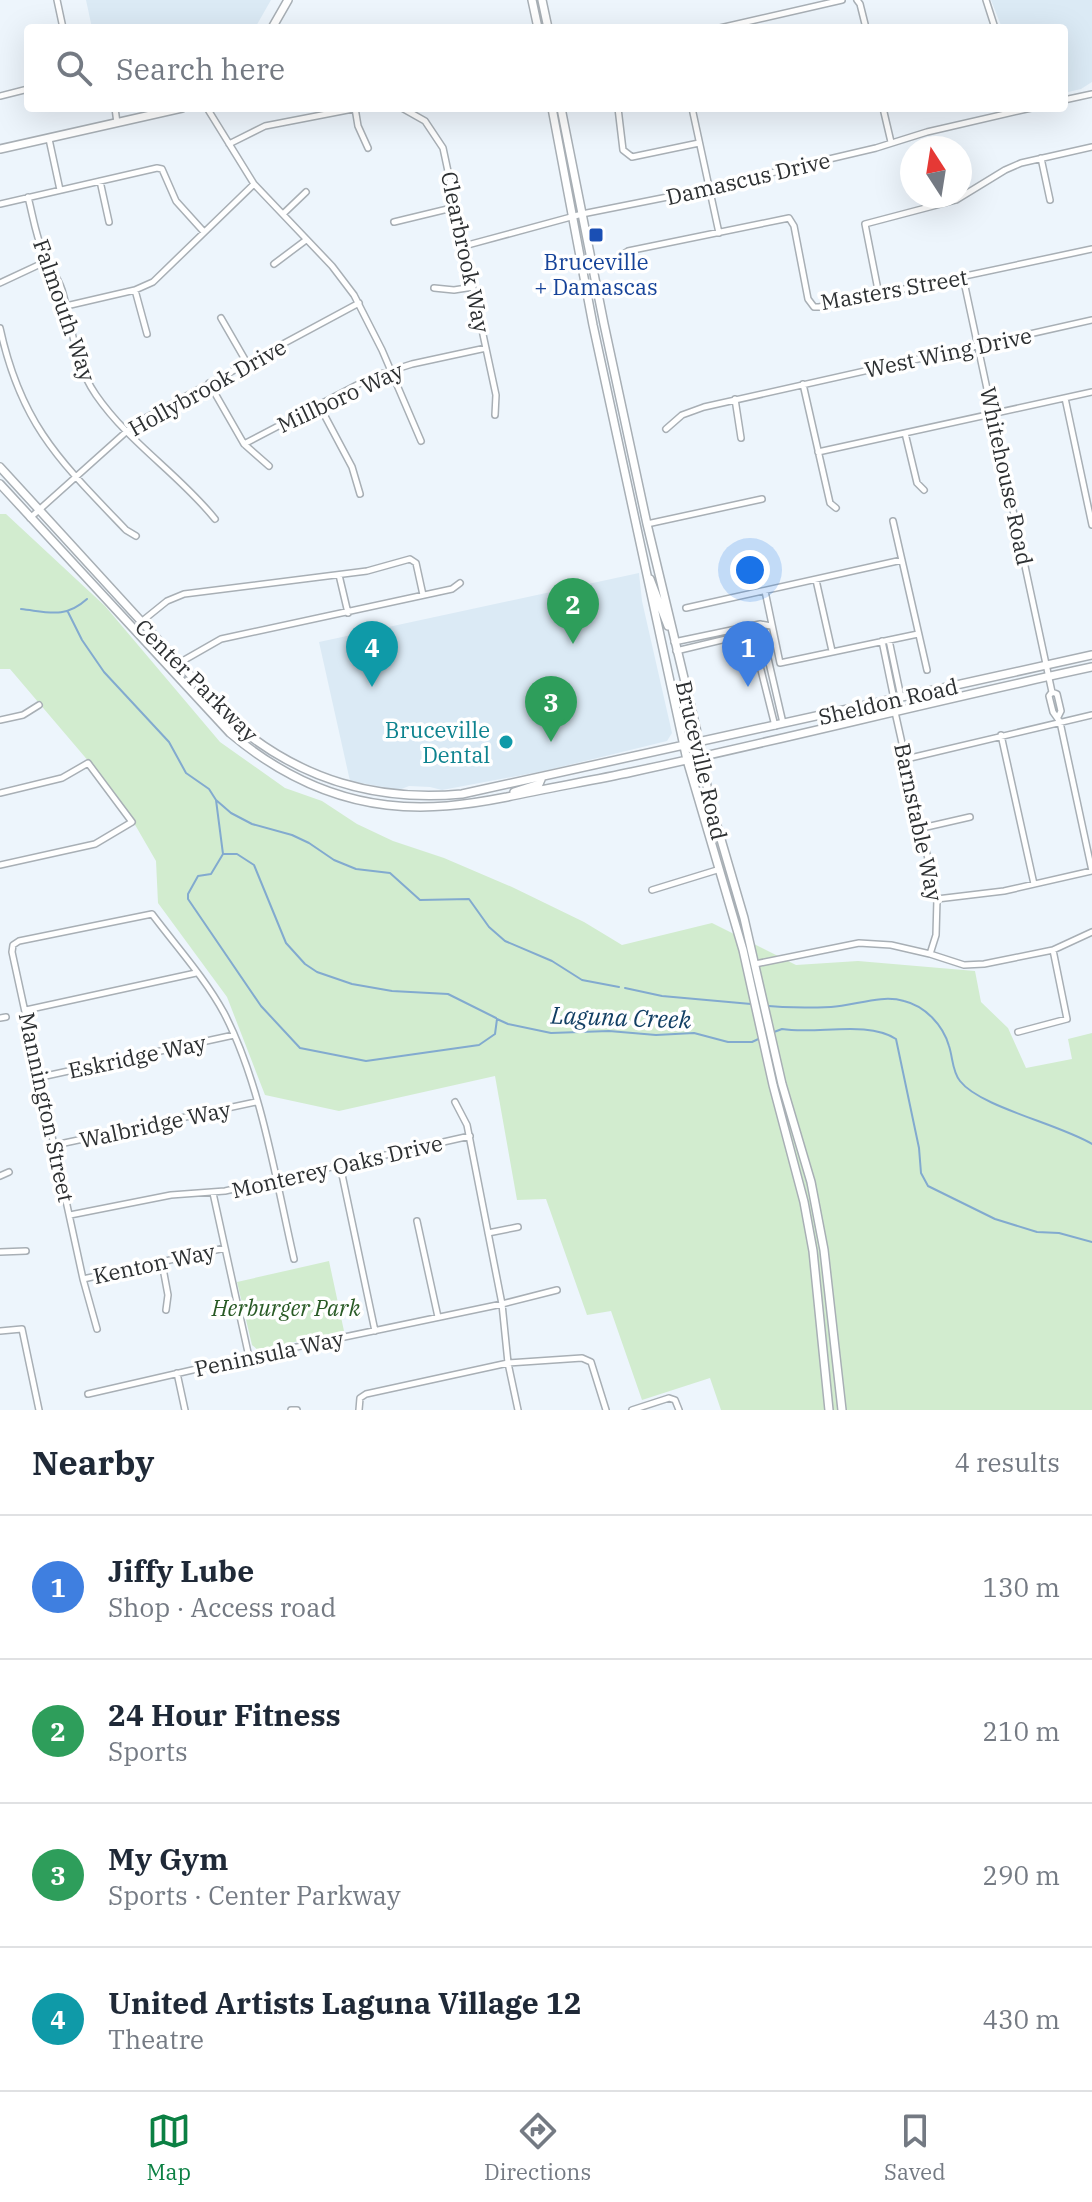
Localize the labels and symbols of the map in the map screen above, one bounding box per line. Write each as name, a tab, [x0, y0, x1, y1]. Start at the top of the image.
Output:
north arrow	[900, 136, 972, 208]
street label: Damascus Drive	[663, 145, 833, 211]
street label: Clearbrook Way	[435, 169, 497, 335]
marker: Bruceville + Damascas	[587, 226, 605, 244]
street label: Falmouth Way	[27, 235, 103, 385]
place label: Bruceville + Damascas	[534, 247, 658, 301]
street label: Masters Street	[818, 262, 970, 316]
street label: West Wing Drive	[862, 320, 1034, 384]
street label: Hollybrook Drive	[123, 332, 291, 442]
street label: Millboro Way	[272, 355, 408, 439]
street label: Whitehouse Road	[974, 384, 1040, 568]
your location	[730, 550, 770, 590]
pin: 2	[547, 578, 599, 644]
street label: Center Parkway	[129, 612, 265, 748]
pin: 4	[346, 621, 398, 687]
pin: 1	[722, 621, 774, 687]
street label: Sheldon Road	[815, 671, 961, 731]
pin: 3	[525, 676, 577, 742]
street label: Bruceville Road	[670, 677, 734, 843]
place label: Bruceville Dental	[385, 715, 490, 769]
marker: Bruceville Dental	[497, 733, 515, 751]
street label: Barnstable Way	[888, 740, 950, 904]
water label: Laguna Creek	[549, 999, 692, 1035]
street label: Mannington Street	[13, 1009, 81, 1205]
street label: Eskridge Way	[66, 1027, 209, 1085]
street label: Walbridge Way	[77, 1094, 234, 1154]
street label: Monterey Oaks Drive	[229, 1128, 445, 1204]
street label: Kenton Way	[90, 1236, 218, 1290]
park label: Herburger Park	[211, 1293, 361, 1322]
street label: Peninsula Way	[192, 1323, 346, 1383]

